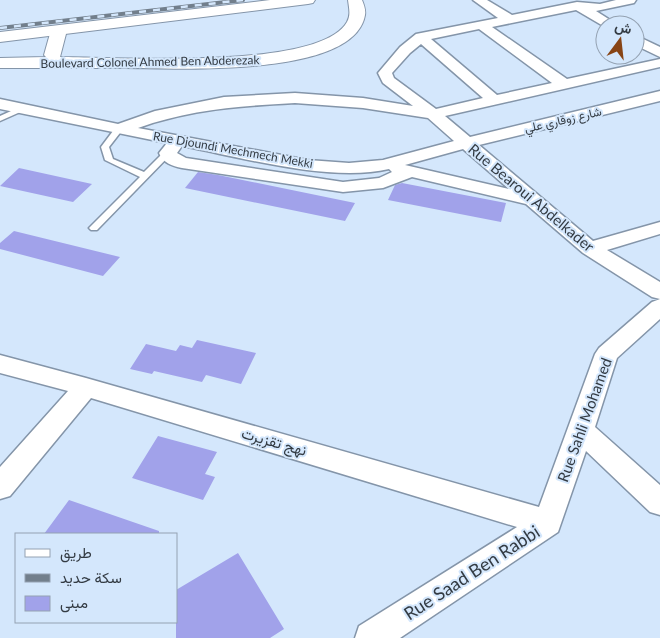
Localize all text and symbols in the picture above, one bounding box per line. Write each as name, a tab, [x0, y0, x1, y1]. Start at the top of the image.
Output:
north arrow	[595, 15, 645, 65]
text: ش	[613, 17, 634, 38]
street label: Boulevard Colonel Ahmed Ben Abderezak	[40, 52, 261, 71]
street label: شارع زوقاري علي	[523, 103, 604, 139]
street label: Rue Djoundi Mechmech Mekki	[152, 128, 314, 171]
street label: Rue Bearoui Abdelkader	[465, 139, 598, 255]
street label: Rue Sahli Mohamed	[553, 355, 615, 484]
street label: نهج تقزيرت	[239, 423, 309, 462]
street label: Rue Saad Ben Rabbi	[399, 520, 543, 624]
legend	[15, 533, 178, 623]
text: طريق	[60, 543, 92, 563]
text: سكة حديد	[60, 568, 122, 587]
text: مبنى	[60, 593, 88, 613]

